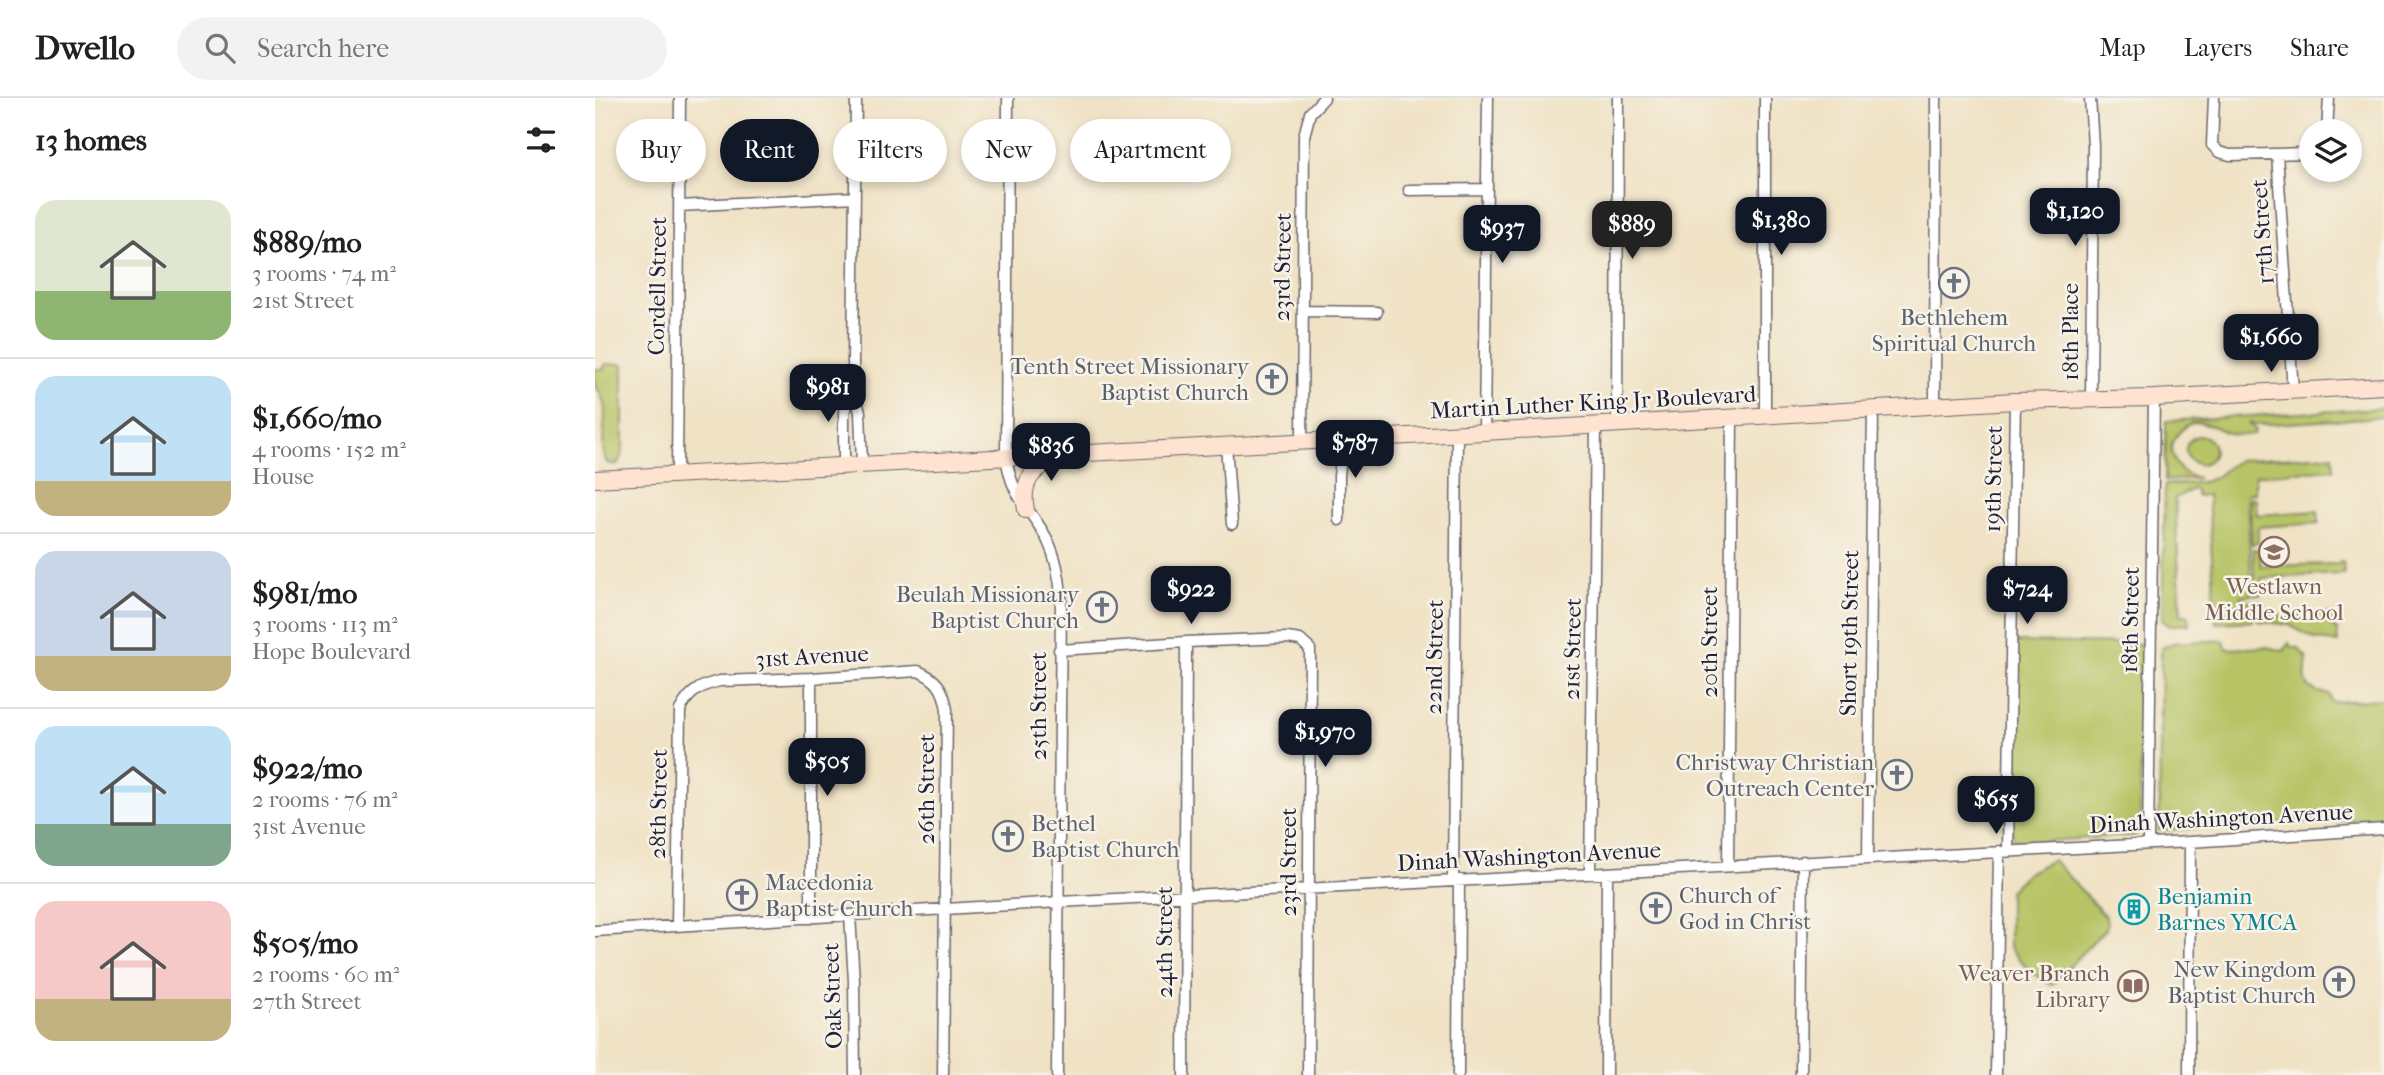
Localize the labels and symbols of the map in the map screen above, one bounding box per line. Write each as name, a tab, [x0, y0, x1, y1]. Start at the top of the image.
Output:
street label: 17th Street	[2245, 178, 2280, 286]
pin: $1,120	[2018, 188, 2132, 248]
pin: $1,380	[1724, 198, 1838, 257]
pin: $889	[1591, 202, 1673, 261]
pin: $937	[1461, 206, 1543, 265]
street label: 23rd Street	[1268, 212, 1297, 322]
street label: Cordell Street	[643, 216, 672, 356]
church icon: Bethlehem Spiritual Church	[1937, 266, 1971, 300]
street label: 18th Place	[2057, 283, 2084, 381]
place label: Bethlehem Spiritual Church	[1872, 304, 2036, 357]
pin: $1,660	[2214, 314, 2328, 374]
place label: Tenth Street Missionary Baptist Church	[1010, 353, 1250, 406]
church icon: Tenth Street Missionary Baptist Church	[1255, 362, 1289, 396]
pin: $981	[787, 364, 869, 424]
street label: Martin Luther King Jr Boulevard	[1429, 380, 1757, 425]
pin: $787	[1314, 420, 1396, 480]
pin: $836	[1010, 424, 1092, 483]
street label: 19th Street	[1979, 425, 2008, 533]
school or university icon: Westlawn Middle School	[2257, 535, 2291, 569]
street label: Short 19th Street	[1835, 550, 1864, 716]
pin: $922	[1150, 566, 1232, 626]
pin: $724	[1986, 566, 2068, 626]
street label: 18th Street	[2116, 567, 2145, 674]
place label: Westlawn Middle School	[2204, 573, 2344, 626]
place label: Beulah Missionary Baptist Church	[896, 581, 1080, 634]
street label: 20th Street	[1696, 586, 1723, 698]
church icon: Beulah Missionary Baptist Church	[1085, 590, 1119, 624]
street label: 21st Street	[1558, 598, 1587, 700]
street label: 22nd Street	[1420, 599, 1449, 715]
street label: 31st Avenue	[755, 640, 869, 673]
street label: 25th Street	[1025, 652, 1052, 760]
pin: $1,970	[1268, 710, 1382, 769]
street label: 26th Street	[913, 733, 940, 845]
pin: $505	[786, 738, 868, 798]
street label: 28th Street	[644, 749, 673, 859]
place label: Christway Christian Outreach Center	[1676, 749, 1875, 802]
church icon: Christway Christian Outreach Center	[1880, 758, 1914, 792]
pin: $655	[1955, 776, 2037, 836]
street label: Dinah Washington Avenue	[2088, 798, 2354, 839]
street label: 23rd Street	[1275, 808, 1302, 916]
place label: Bethel Baptist Church	[1031, 810, 1180, 863]
church icon: Bethel Baptist Church	[991, 819, 1025, 853]
street label: Dinah Washington Avenue	[1396, 836, 1662, 877]
place label: Macedonia Baptist Church	[765, 869, 914, 922]
church icon: Macedonia Baptist Church	[725, 878, 759, 912]
place label: Church of God in Christ	[1679, 882, 1811, 935]
place label: Benjamin Barnes YMCA	[2157, 883, 2299, 936]
street label: 24th Street	[1151, 886, 1178, 998]
church icon: Church of God in Christ	[1639, 891, 1673, 925]
building icon: Benjamin Barnes YMCA	[2117, 892, 2151, 926]
street label: Oak Street	[817, 942, 848, 1050]
place label: New Kingdom Baptist Church	[2168, 956, 2316, 1009]
place label: Weaver Branch Library	[1958, 960, 2111, 1013]
church icon: New Kingdom Baptist Church	[2322, 965, 2356, 999]
library icon: Weaver Branch Library	[2116, 969, 2150, 1003]

